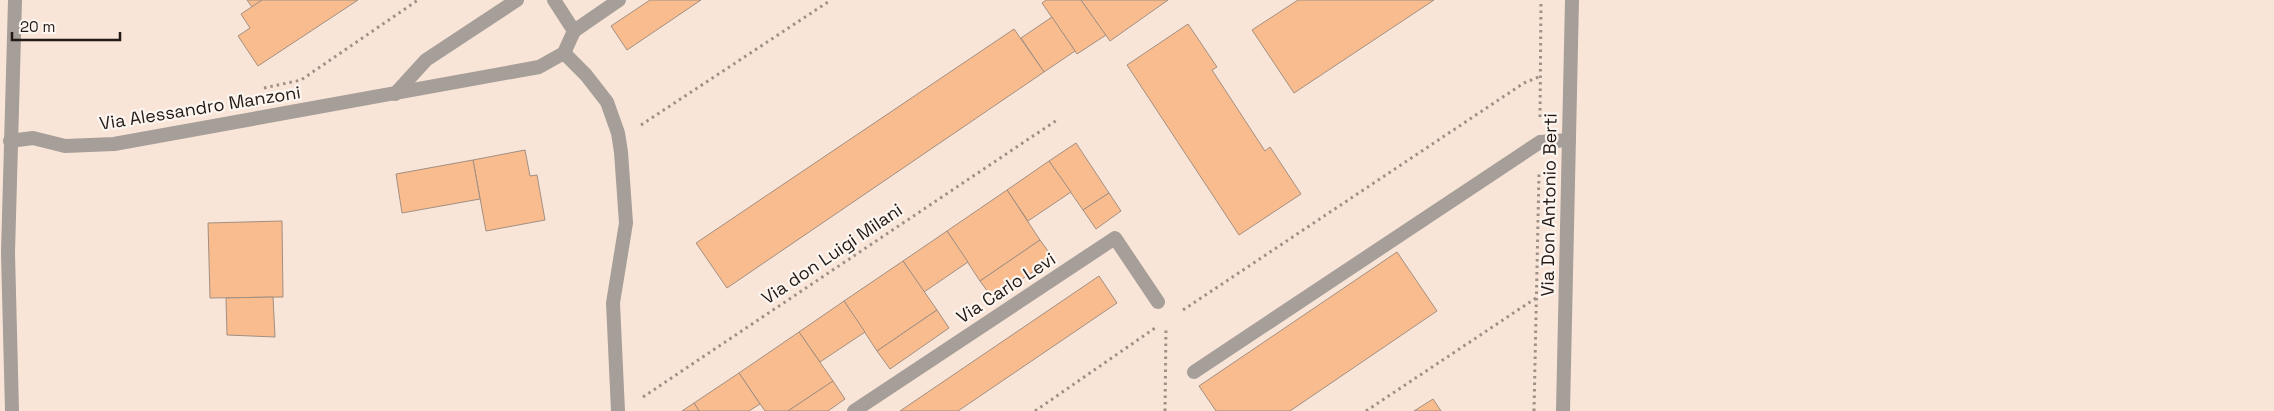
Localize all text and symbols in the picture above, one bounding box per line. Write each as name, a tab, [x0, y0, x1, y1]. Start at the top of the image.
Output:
scale bar	[12, 10, 120, 42]
text: 20 m	[20, 17, 55, 36]
street label: Via Alessandro Manzoni	[98, 80, 302, 135]
street label: Via Don Antonio Berti	[1535, 113, 1562, 297]
street label: Via don Luigi Milani	[757, 198, 906, 309]
street label: Via Carlo Levi	[952, 247, 1060, 328]

